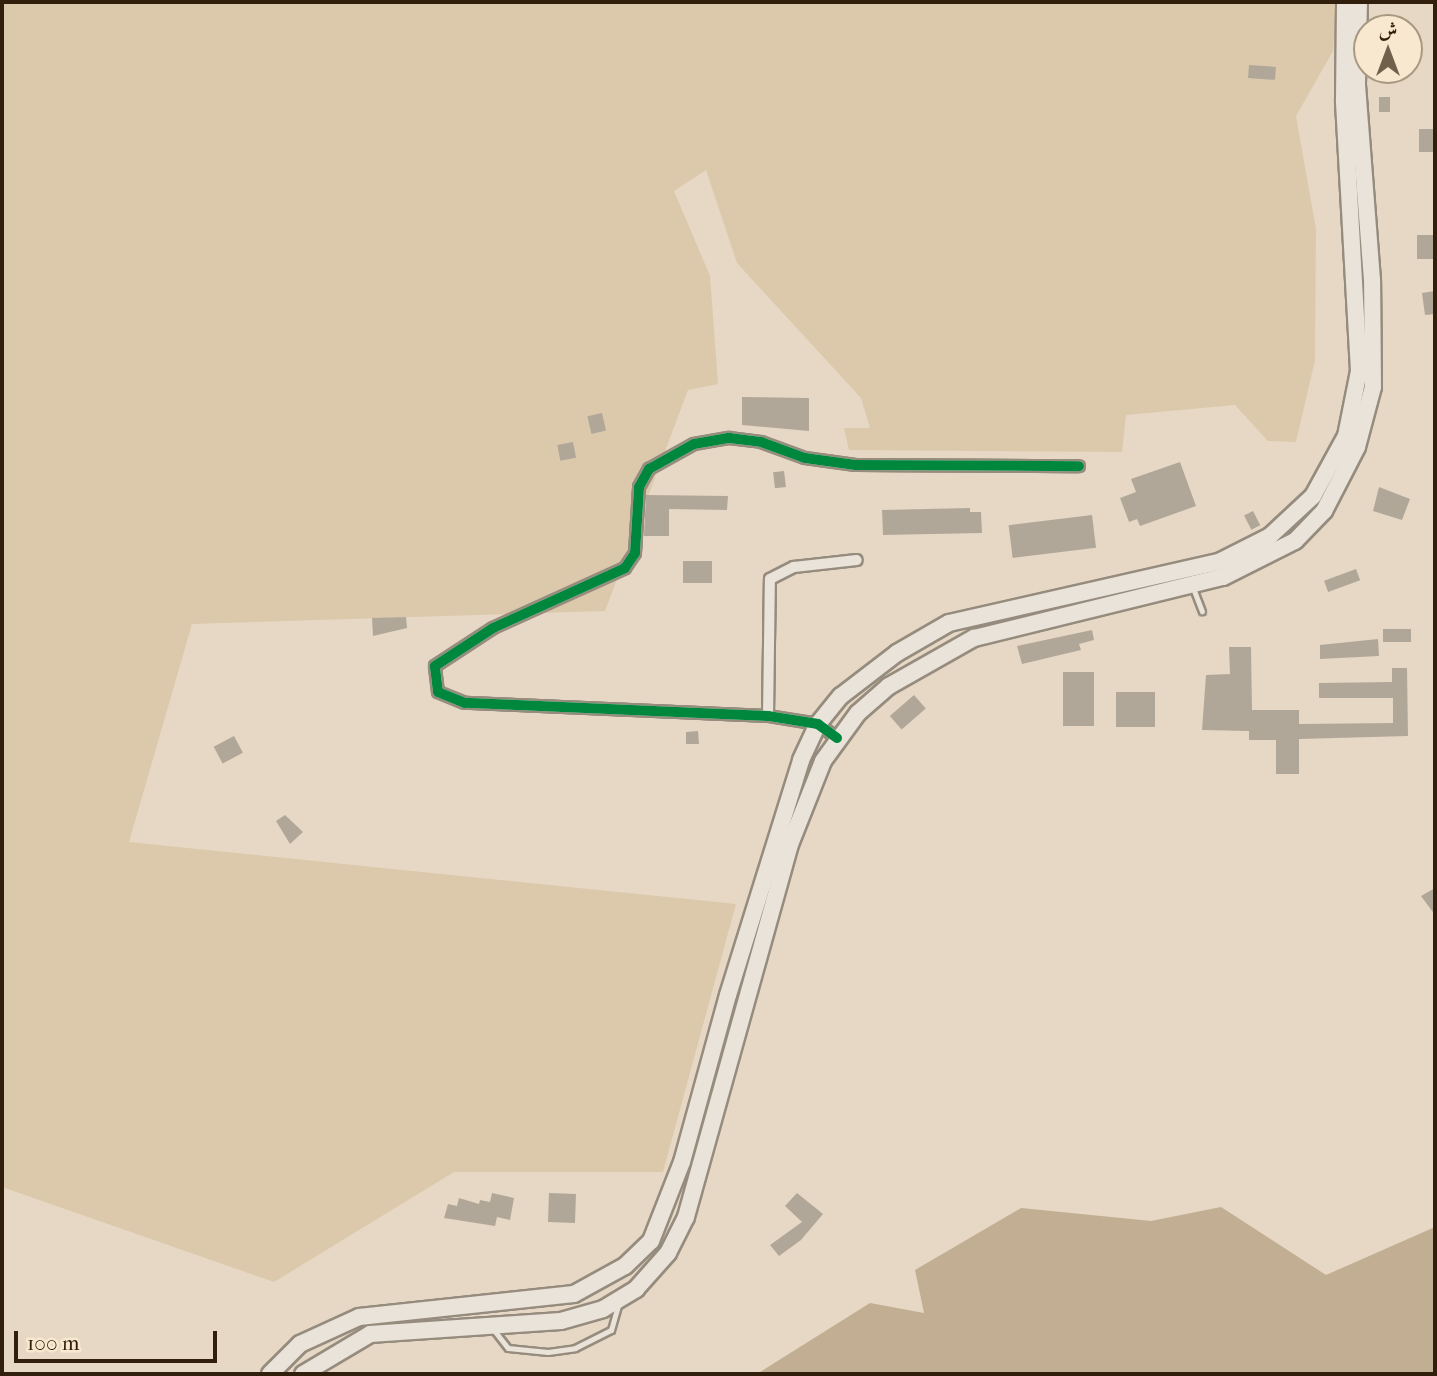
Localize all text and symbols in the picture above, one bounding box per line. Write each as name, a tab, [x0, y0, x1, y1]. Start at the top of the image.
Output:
north arrow	[1353, 14, 1423, 84]
text: ش	[1379, 19, 1397, 41]
scale bar	[18, 1316, 220, 1360]
text: 100 m	[27, 1331, 80, 1355]

